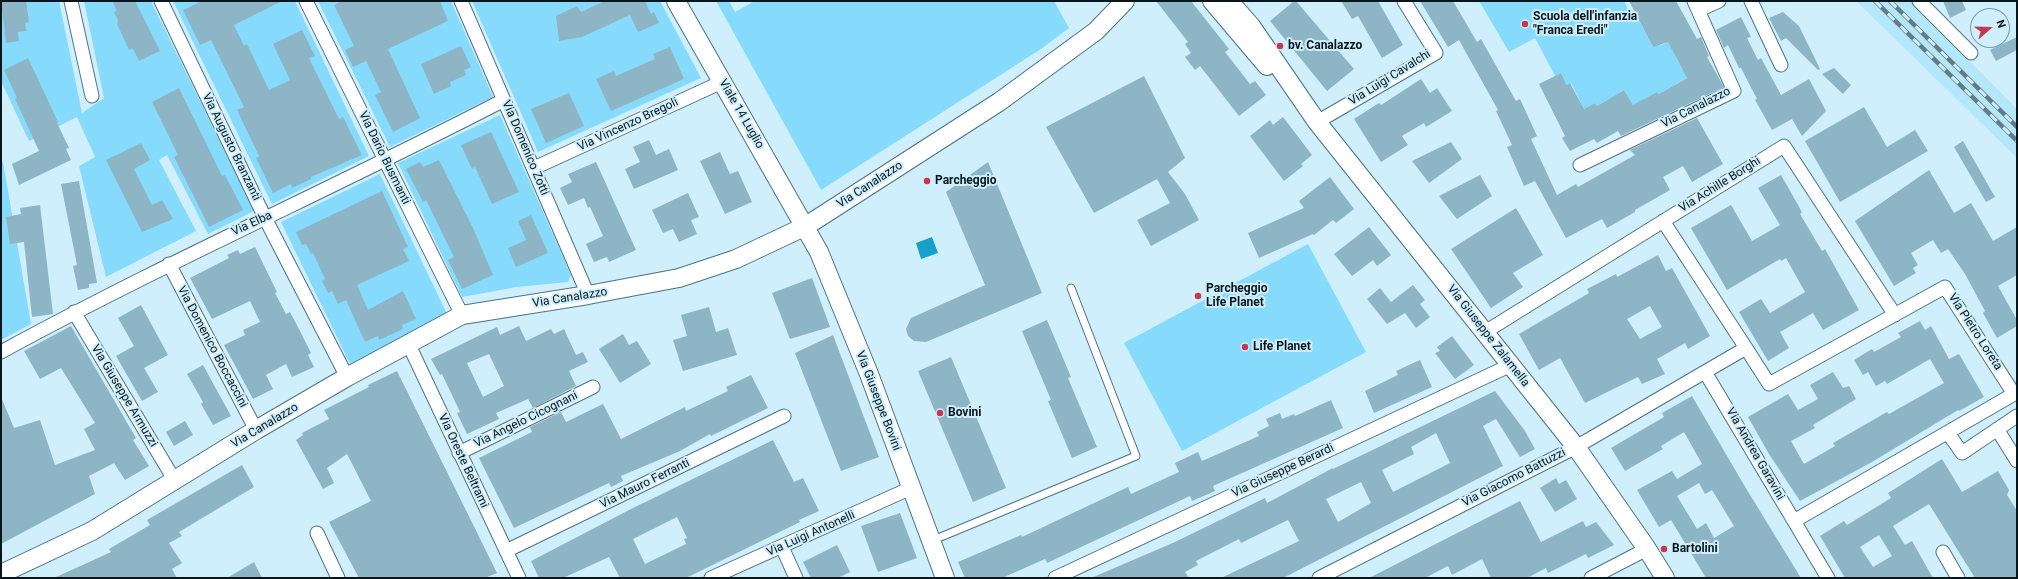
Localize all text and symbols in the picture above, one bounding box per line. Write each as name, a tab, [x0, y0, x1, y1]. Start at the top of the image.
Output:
north arrow	[1970, 8, 2010, 48]
place label: Scuola dell'infanzia "Franca Eredi"	[1533, 10, 1637, 38]
text: N	[1993, 18, 2008, 30]
marker: Scuola dell'infanzia "Franca Eredi"	[1520, 19, 1530, 29]
place label: bv. Canalazzo	[1288, 39, 1362, 53]
marker: bv. Canalazzo	[1275, 41, 1285, 51]
street label: Via Luigi Cavalchi	[1346, 47, 1434, 109]
street label: Viale 14 Luglio	[715, 77, 767, 151]
street label: Via Canalazzo	[1659, 84, 1733, 132]
street label: Via Augusto Branzanti	[199, 91, 263, 203]
street label: Via Vincenzo Bregoli	[575, 95, 681, 155]
street label: Via Domenico Zotti	[498, 98, 552, 198]
street label: Via Dario Busmanti	[355, 109, 413, 207]
street label: Via Achille Borghi	[1677, 154, 1763, 216]
street label: Via Canalazzo	[834, 158, 906, 212]
place label: Parcheggio	[935, 174, 996, 188]
marker: Parcheggio	[922, 176, 932, 186]
street label: Via Elba	[229, 208, 275, 240]
place label: Parcheggio Life Planet	[1206, 282, 1267, 310]
street label: Via Giuseppe Zalamella	[1444, 282, 1532, 390]
street label: Via Domenico Boccaccini	[174, 284, 250, 410]
street label: Via Canalazzo	[532, 285, 608, 311]
marker: Parcheggio Life Planet	[1193, 291, 1203, 301]
street label: Via Pietro Loreta	[1945, 291, 2005, 373]
place label: Life Planet	[1253, 340, 1311, 354]
street label: Via Giuseppe Armuzzi	[88, 342, 160, 450]
marker: Life Planet	[1240, 342, 1250, 352]
street label: Via Giuseppe Bovini	[852, 349, 904, 453]
street label: Via Angelo Cicognani	[472, 389, 580, 451]
street label: Via Canalazzo	[229, 400, 301, 452]
street label: Via Andrea Garavini	[1723, 405, 1787, 503]
place label: Bovini	[948, 406, 981, 420]
marker: Bovini	[935, 408, 945, 418]
street label: Via Oreste Beltrami	[435, 411, 491, 511]
street label: Via Giuseppe Berardi	[1230, 441, 1336, 501]
street label: Via Giacomo Battuzzi	[1460, 446, 1568, 510]
street label: Via Mauro Ferranti	[598, 456, 692, 512]
street label: Via Luigi Antonelli	[765, 508, 857, 560]
place label: Bartolini	[1672, 542, 1718, 556]
marker: Bartolini	[1659, 544, 1669, 554]

